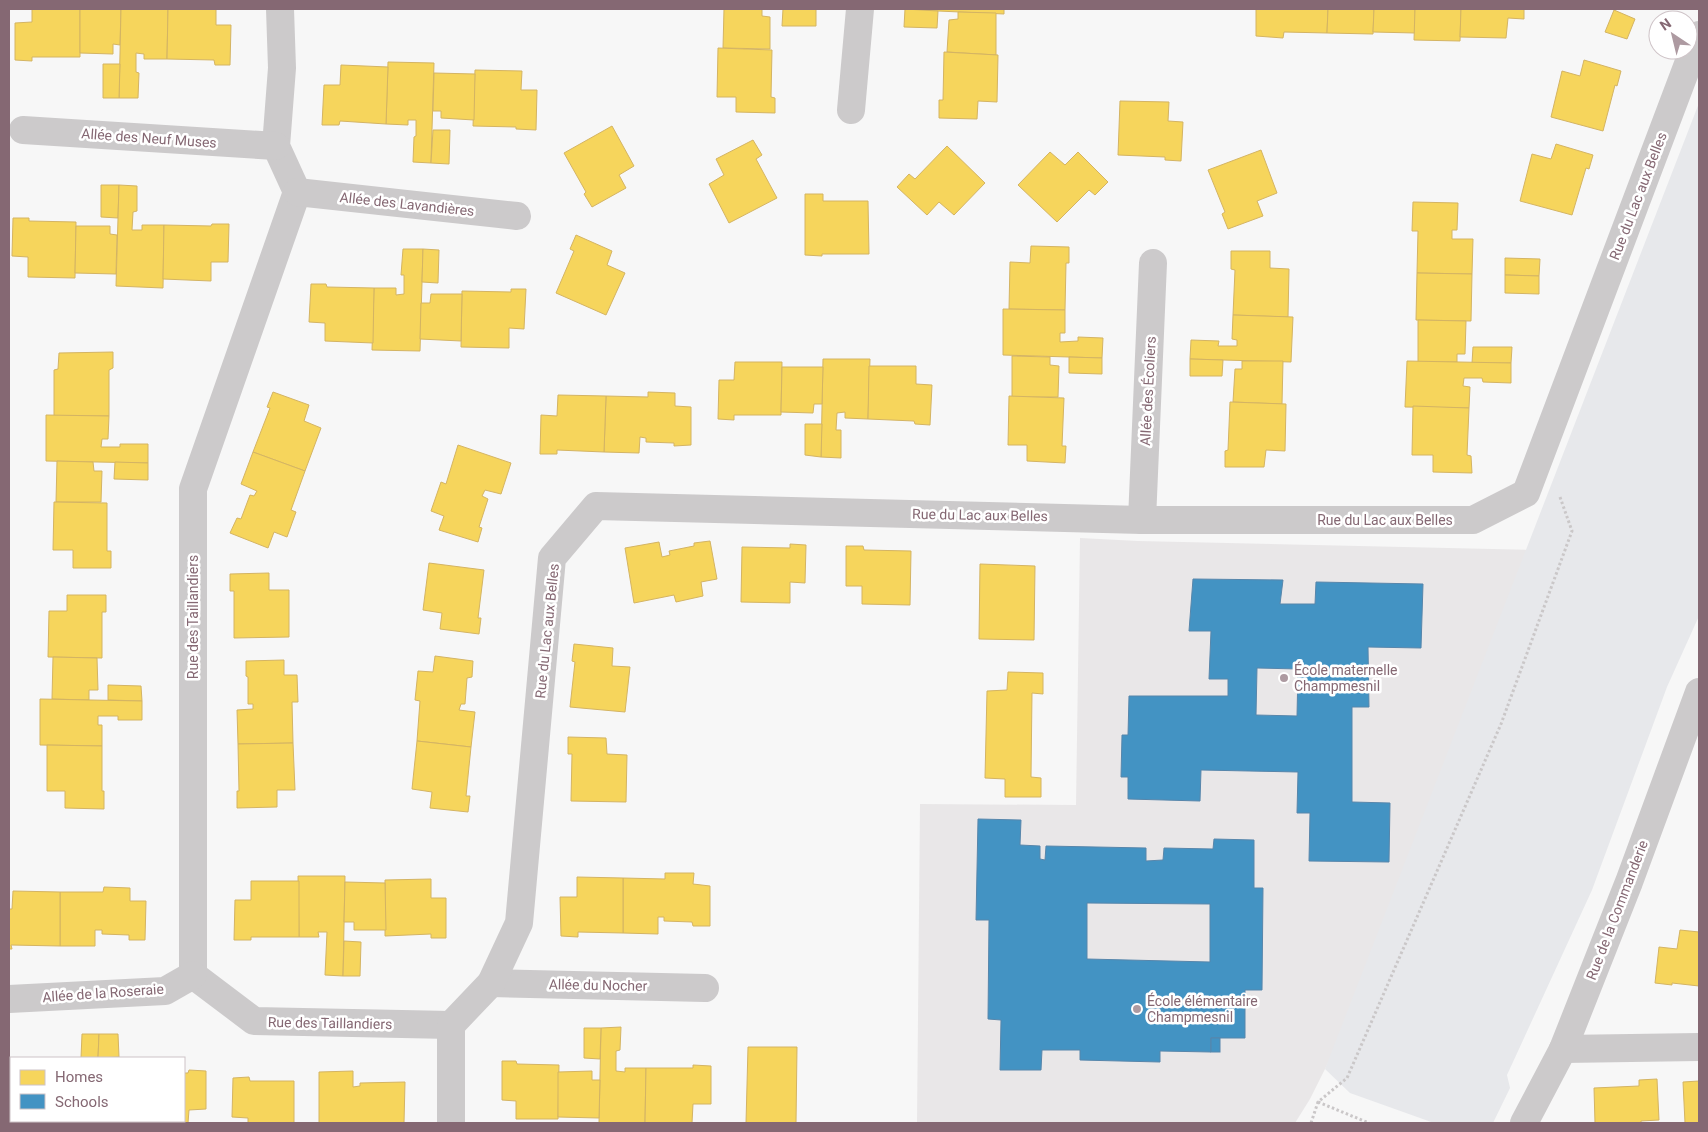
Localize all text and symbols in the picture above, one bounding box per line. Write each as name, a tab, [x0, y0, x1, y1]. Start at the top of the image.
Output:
north arrow	[1648, 10, 1698, 60]
text: N	[1657, 15, 1674, 34]
street label: Allée des Neuf Muses	[81, 125, 217, 151]
street label: Rue du Lac aux Belles	[1606, 130, 1670, 262]
street label: Allée des Lavandières	[339, 189, 475, 219]
street label: Allée des Écoliers	[1136, 336, 1159, 446]
street label: Rue du Lac aux Belles	[912, 506, 1048, 524]
street label: Rue du Lac aux Belles	[1317, 512, 1453, 528]
street label: Rue des Taillandiers	[185, 555, 201, 679]
street label: Rue du Lac aux Belles	[532, 563, 562, 699]
place label: École maternelle Champmesnil	[1294, 661, 1397, 694]
marker: École maternelle Champmesnil	[1278, 672, 1290, 684]
street label: Rue de la Commanderie	[1583, 838, 1651, 982]
street label: Allée du Nocher	[549, 976, 648, 994]
street label: Allée de la Roseraie	[42, 981, 164, 1005]
place label: École élémentaire Champmesnil	[1147, 992, 1258, 1025]
marker: École élémentaire Champmesnil	[1131, 1003, 1143, 1015]
street label: Rue des Taillandiers	[268, 1014, 392, 1032]
legend	[10, 1057, 185, 1122]
text: Homes	[55, 1068, 103, 1086]
text: Schools	[55, 1093, 109, 1111]

